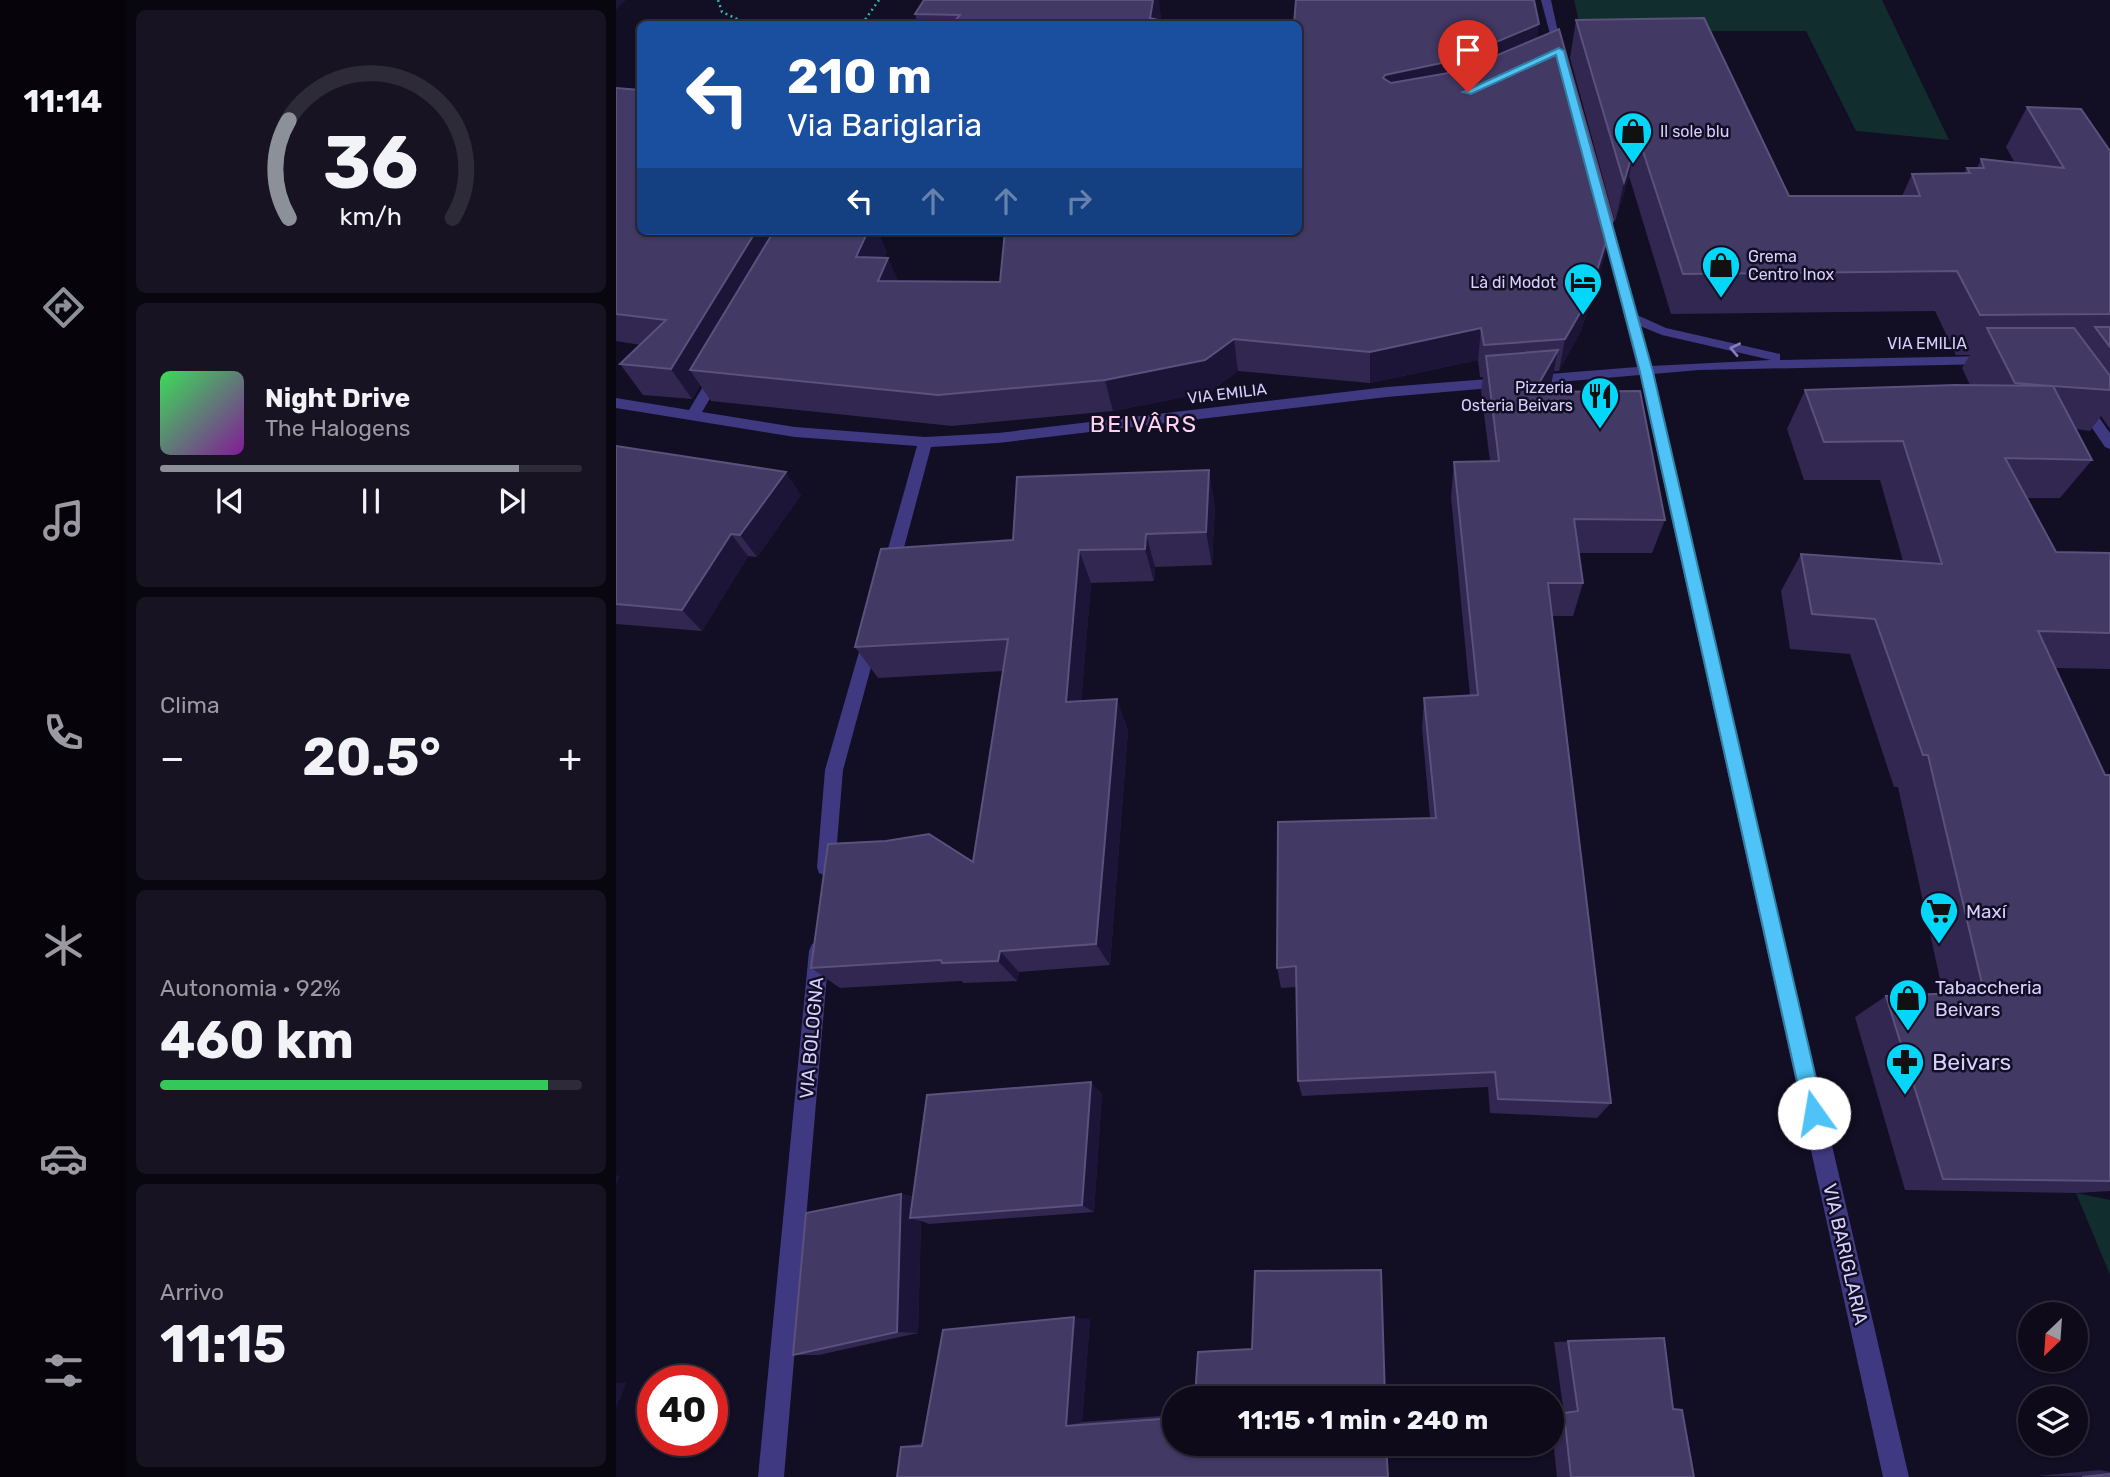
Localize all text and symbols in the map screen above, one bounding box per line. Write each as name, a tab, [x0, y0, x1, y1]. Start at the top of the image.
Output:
pin	[1438, 20, 1498, 92]
icon: arrive	[1449, 31, 1487, 69]
text: 210 m	[787, 47, 932, 105]
icon: left	[672, 49, 763, 140]
text: 11:14	[24, 82, 102, 120]
text: Via Bariglaria	[787, 106, 982, 144]
shop icon: Il sole blu	[1612, 110, 1654, 165]
text: 36	[323, 120, 419, 206]
place label: Il sole blu	[1660, 122, 1729, 141]
icon: left	[841, 182, 879, 220]
icon: ahead	[914, 182, 952, 220]
icon: ahead	[987, 182, 1025, 220]
icon: right	[1060, 182, 1098, 220]
text: km/h	[340, 202, 402, 231]
shop icon: Grema Centro Inox	[1700, 244, 1742, 299]
place label: Grema Centro Inox	[1748, 247, 1835, 284]
hotel icon: Là di Modot	[1562, 261, 1604, 316]
place label: Là di Modot	[1470, 273, 1556, 292]
icon: directions	[39, 283, 88, 332]
street label: VIA EMILIA	[1887, 334, 1967, 353]
one-way arrow	[1729, 342, 1741, 357]
restaurant icon: Pizzeria Osteria Beivars	[1579, 375, 1621, 430]
place label: Pizzeria Osteria Beivars	[1461, 378, 1573, 415]
street label: VIA EMILIA	[1186, 379, 1268, 408]
text: Night Drive	[265, 383, 410, 414]
district label: BEIVÂRS	[1090, 410, 1198, 438]
text: The Halogens	[265, 414, 411, 442]
icon: previous	[211, 482, 249, 520]
icon: pause	[352, 482, 390, 520]
icon: next	[493, 482, 531, 520]
icon: music	[39, 496, 88, 545]
text: Clima	[160, 691, 220, 719]
icon: phone	[39, 708, 88, 757]
text: 20.5°	[302, 726, 441, 788]
text: −	[160, 735, 185, 781]
text: +	[558, 735, 582, 781]
supermarket icon: Maxí	[1918, 890, 1960, 945]
place label: Maxí	[1966, 900, 2008, 923]
icon: climate	[39, 921, 88, 970]
text: Autonomia · 92%	[160, 974, 341, 1002]
street label: VIA BOLOGNA	[795, 976, 828, 1100]
place label: Tabaccheria Beivars	[1935, 976, 2042, 1021]
shop icon: Tabaccheria Beivars	[1887, 977, 1929, 1032]
text: 460 km	[160, 1009, 354, 1071]
pharmacy icon: Beivars	[1884, 1041, 1926, 1096]
place label: Beivars	[1932, 1048, 2011, 1076]
position arrow	[1777, 1076, 1851, 1150]
icon: car	[39, 1134, 88, 1183]
street label: VIA BARIGLARIA	[1818, 1181, 1873, 1327]
text: Arrivo	[160, 1278, 224, 1306]
north arrow	[2018, 1302, 2088, 1372]
map controls	[2018, 1302, 2088, 1456]
text: 11:15	[160, 1313, 286, 1375]
icon: filters	[39, 1346, 88, 1395]
speed limit sign: 40	[637, 1365, 728, 1456]
button: layers	[2018, 1386, 2088, 1456]
text: 11:15 · 1 min · 240 m	[1238, 1405, 1488, 1436]

